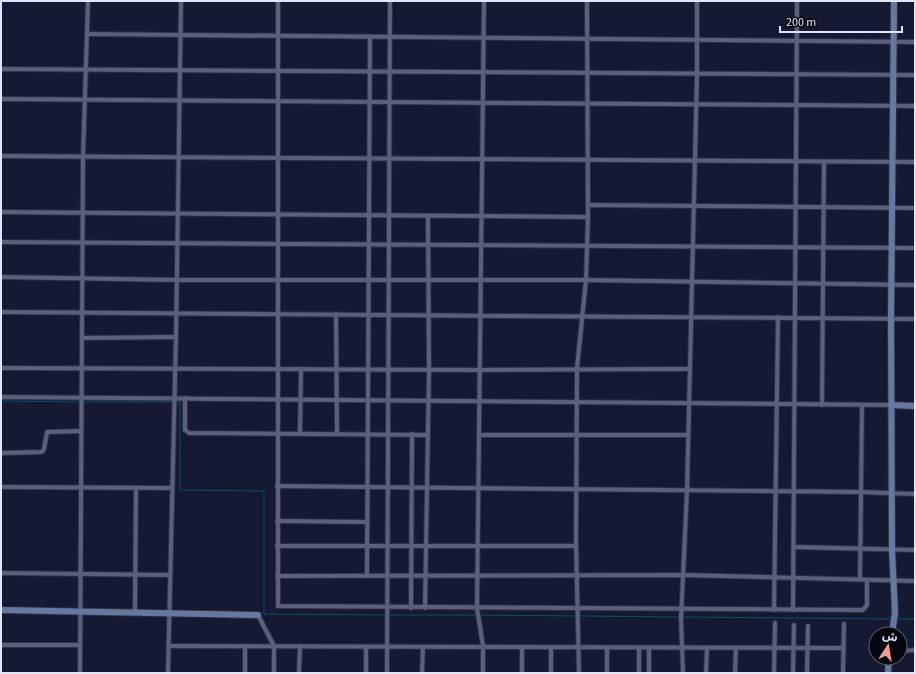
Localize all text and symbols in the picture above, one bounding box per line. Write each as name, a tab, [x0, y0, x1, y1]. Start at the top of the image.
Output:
scale bar	[780, 8, 902, 34]
text: 200 m	[786, 14, 816, 31]
north arrow	[868, 626, 908, 666]
text: ش	[881, 628, 899, 646]

